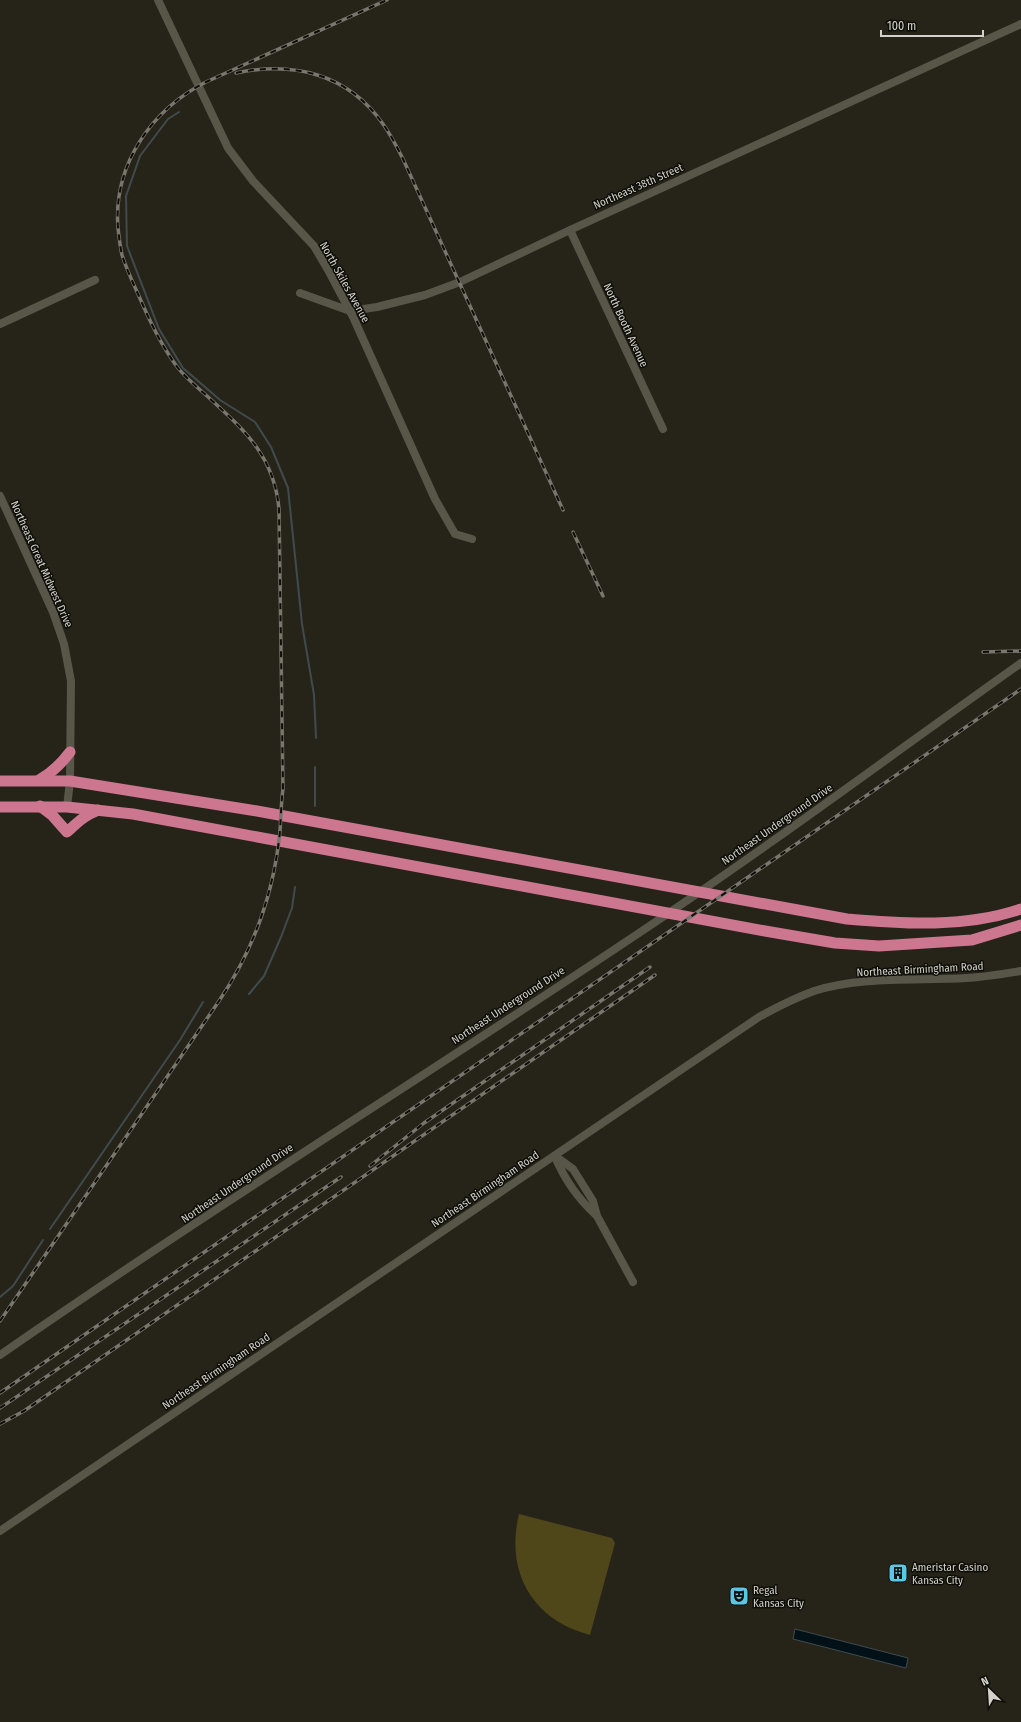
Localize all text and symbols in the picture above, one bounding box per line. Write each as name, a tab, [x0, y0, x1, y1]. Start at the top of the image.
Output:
scale bar	[881, 12, 983, 38]
text: 100 m	[887, 19, 916, 33]
street label: Northeast 38th Street	[591, 161, 685, 212]
street label: North Skiles Avenue	[317, 240, 372, 325]
street label: North Booth Avenue	[600, 281, 651, 369]
street label: Northeast Great Midwest Drive	[8, 499, 75, 630]
street label: Northeast Underground Drive	[719, 781, 835, 868]
street label: Northeast Birmingham Road	[856, 960, 984, 979]
street label: Northeast Underground Drive	[449, 964, 567, 1047]
street label: Northeast Underground Drive	[179, 1141, 296, 1226]
street label: Northeast Birmingham Road	[429, 1148, 542, 1230]
street label: Northeast Birmingham Road	[160, 1330, 273, 1412]
place label: Ameristar Casino Kansas City	[912, 1561, 988, 1587]
building icon: Ameristar Casino Kansas City	[887, 1562, 909, 1584]
place label: Regal Kansas City	[753, 1584, 804, 1610]
theatre icon: Regal Kansas City	[728, 1585, 750, 1607]
north arrow	[969, 1670, 1009, 1710]
text: N	[979, 1674, 991, 1689]

